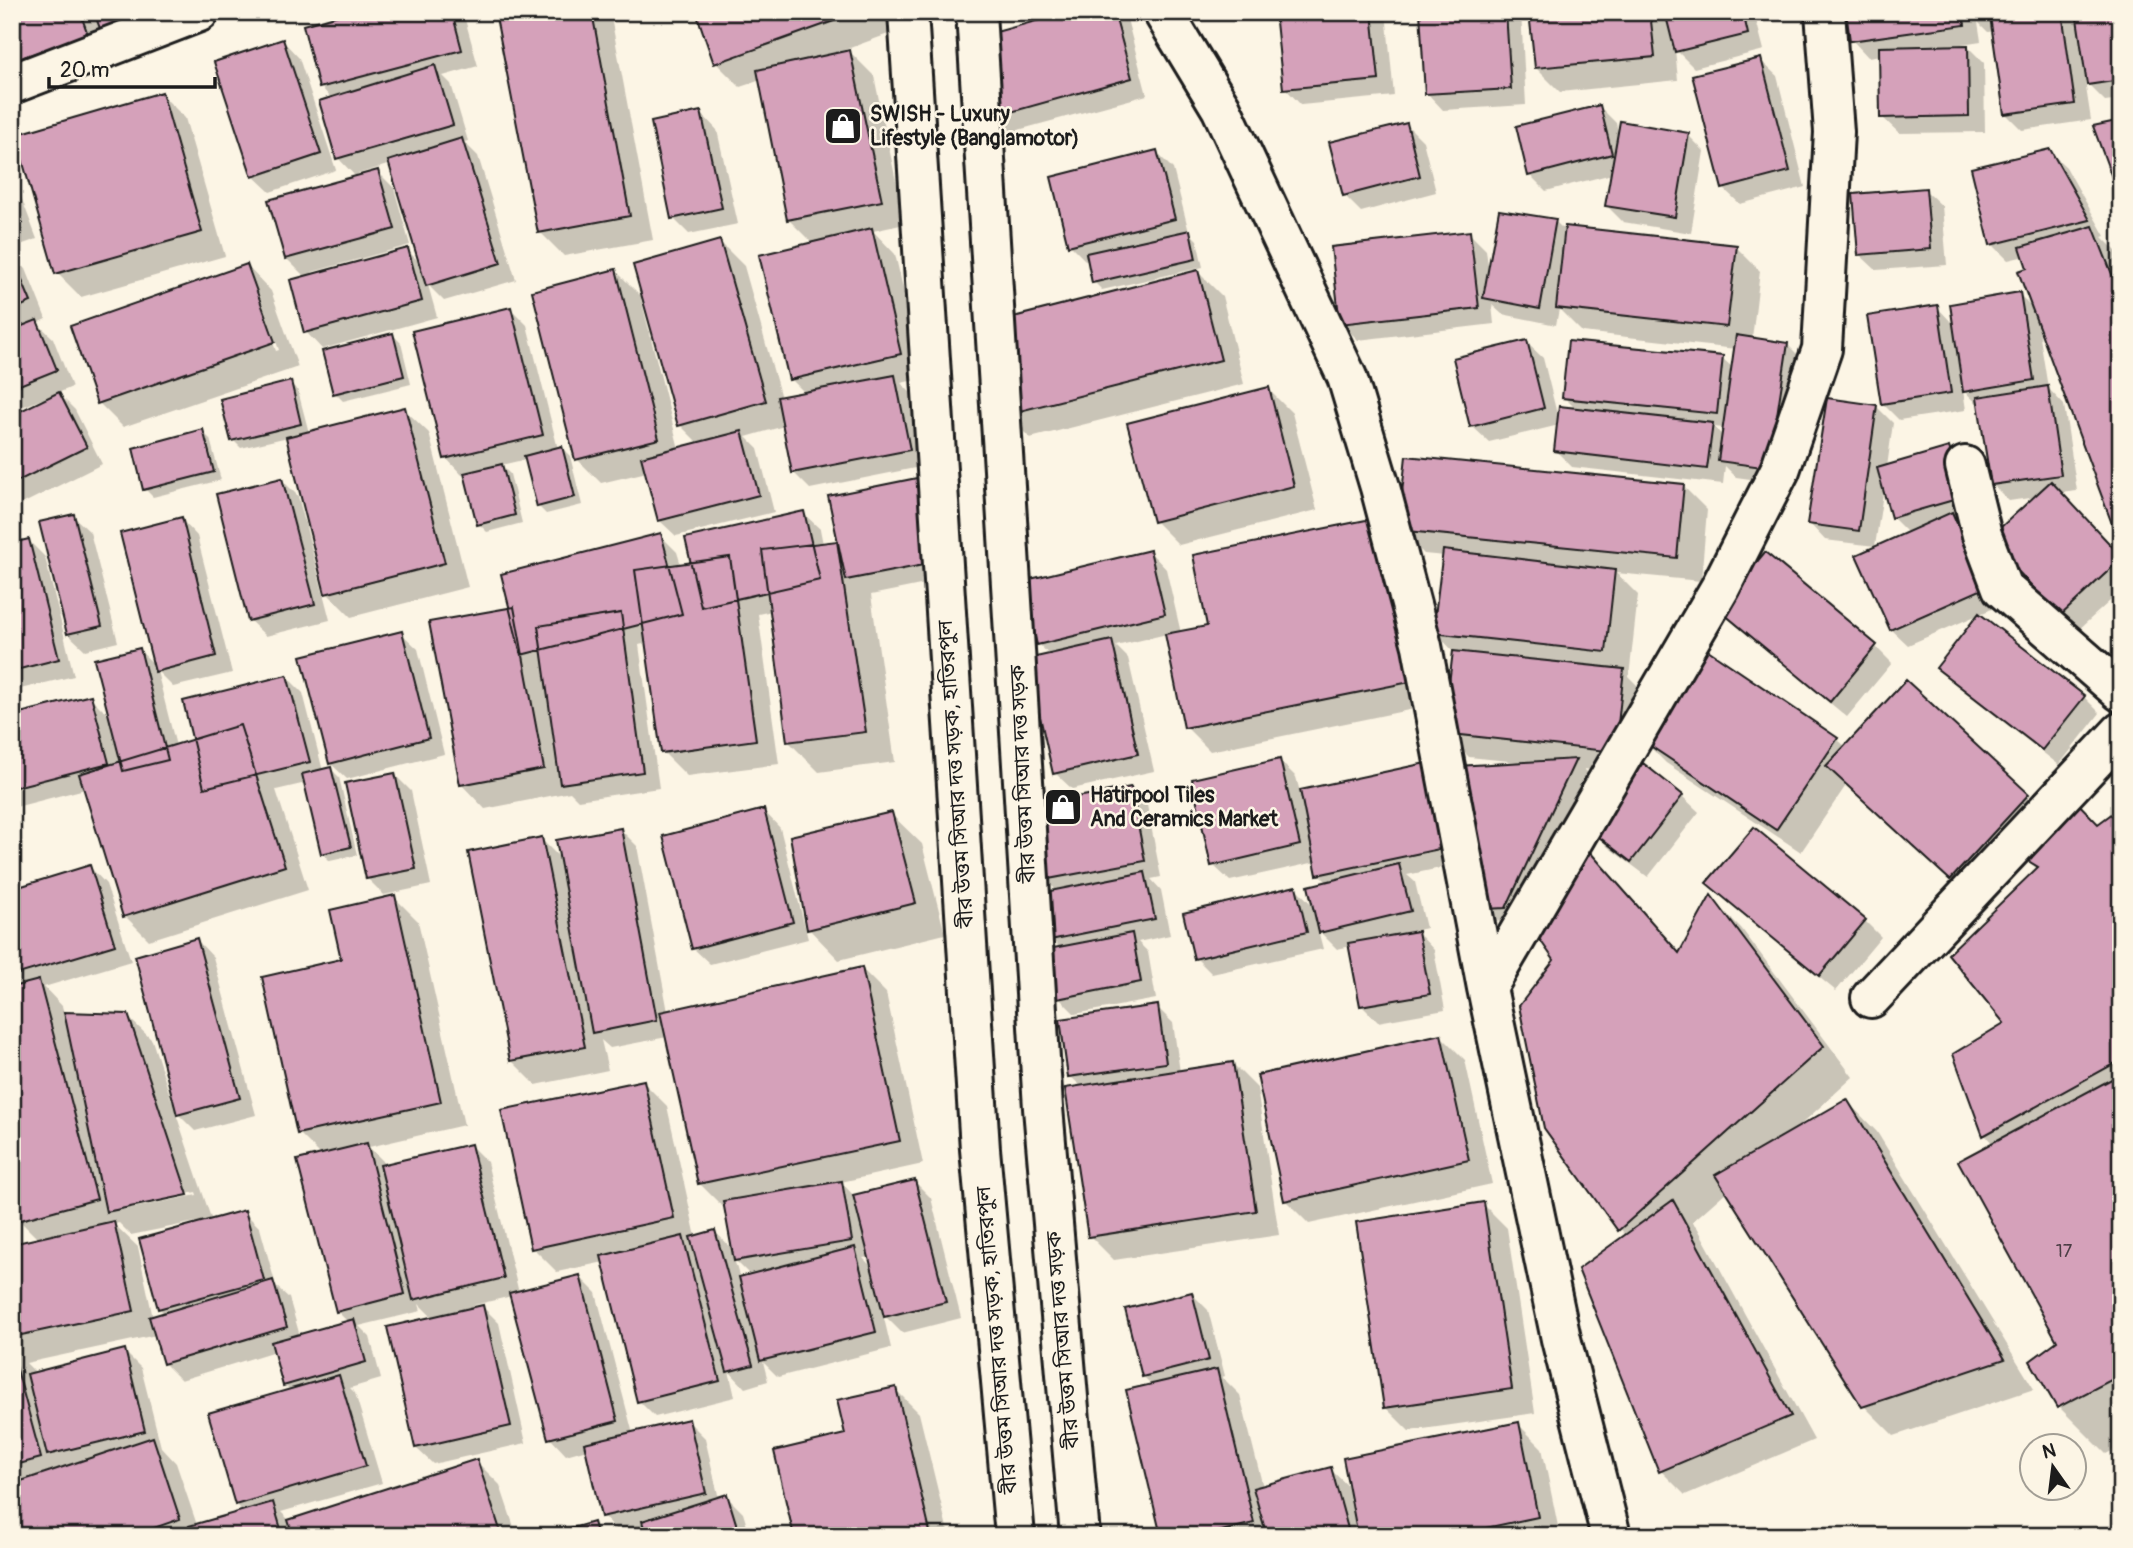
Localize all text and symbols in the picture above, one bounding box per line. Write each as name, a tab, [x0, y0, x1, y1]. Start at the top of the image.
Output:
scale bar	[49, 46, 215, 90]
text: 20 m	[60, 57, 109, 84]
place label: SWISH - Luxury Lifestyle (Banglamotor)	[870, 101, 1079, 152]
shop icon: SWISH - Luxury Lifestyle (Banglamotor)	[822, 105, 864, 147]
street label: বীর উত্তম সিআর দত্ত সড়ক, হাতিরপুল	[932, 618, 980, 930]
street label: বীর উত্তম সিআর দত্ত সড়ক	[1004, 663, 1042, 885]
place label: Hatirpool Tiles And Ceramics Market	[1090, 782, 1278, 833]
shop icon: Hatirpool Tiles And Ceramics Market	[1042, 786, 1084, 828]
street label: বীর উত্তম সিআর দত্ত সড়ক, হাতিরপুল	[970, 1184, 1024, 1496]
street label: বীর উত্তম সিআর দত্ত সড়ক	[1040, 1229, 1086, 1451]
house number: 17	[2056, 1240, 2073, 1263]
north arrow	[2018, 1432, 2088, 1502]
text: N	[2040, 1438, 2058, 1465]

